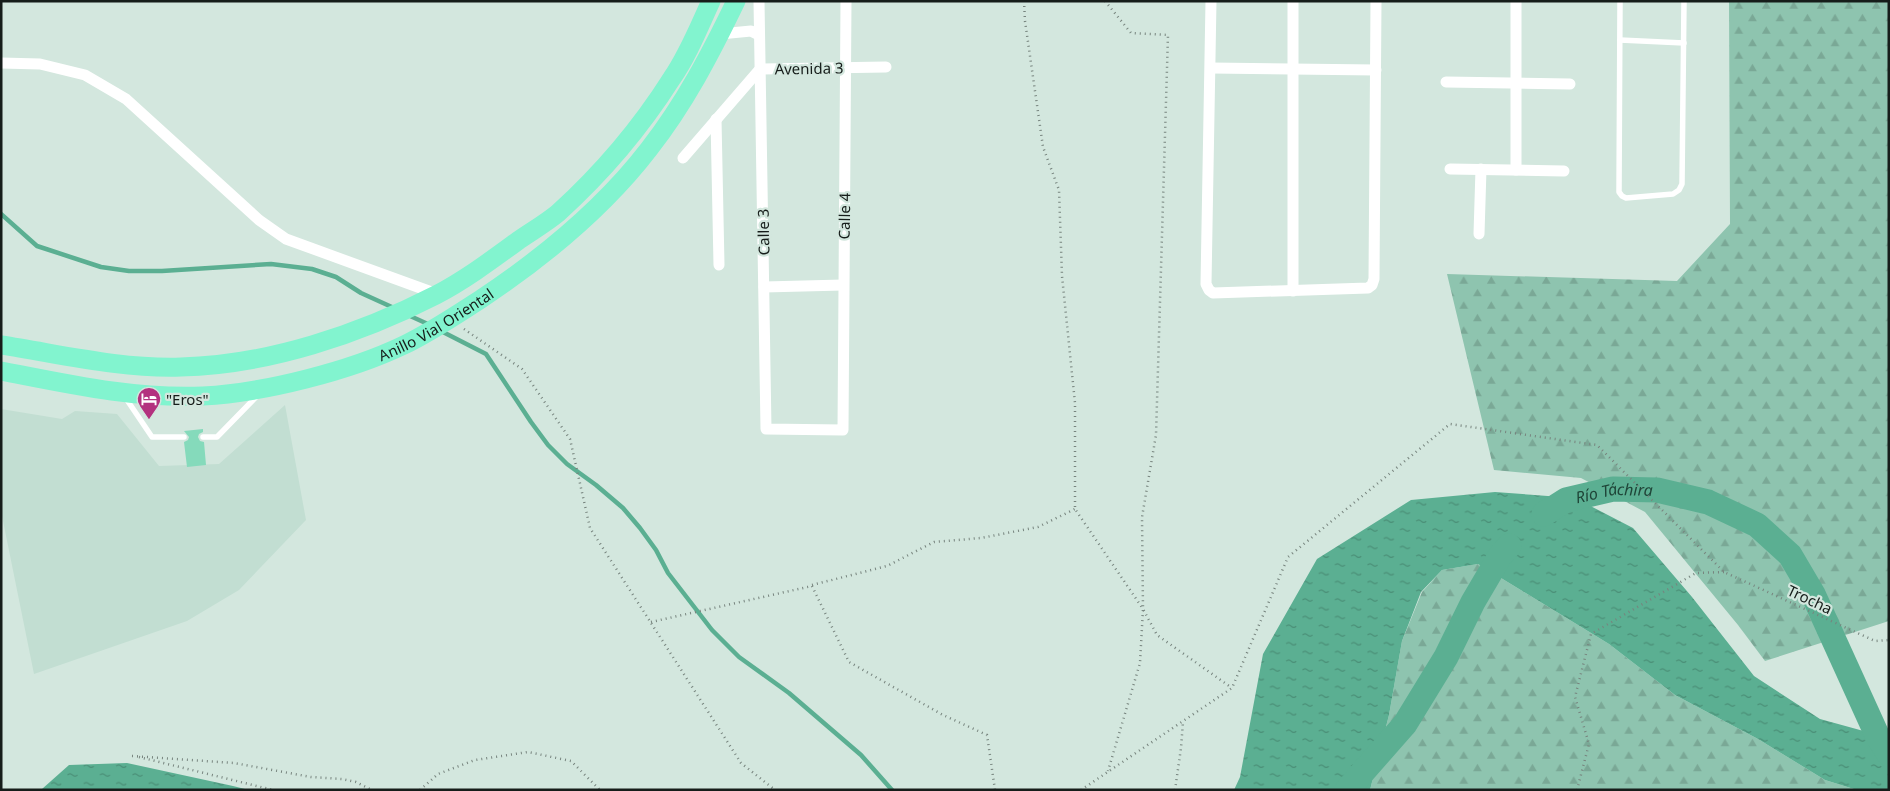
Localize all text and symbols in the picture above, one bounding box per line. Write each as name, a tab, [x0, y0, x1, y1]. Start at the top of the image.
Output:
street label: Avenida 3	[774, 57, 844, 79]
street label: Calle 4	[834, 192, 854, 239]
street label: Calle 3	[753, 209, 773, 255]
street label: Anillo Vial Oriental	[375, 284, 497, 365]
hotel icon: "Eros"	[136, 386, 162, 420]
place label: "Eros"	[166, 389, 209, 409]
water label: Río Táchira	[1573, 477, 1653, 508]
street label: Trocha	[1784, 580, 1836, 618]

